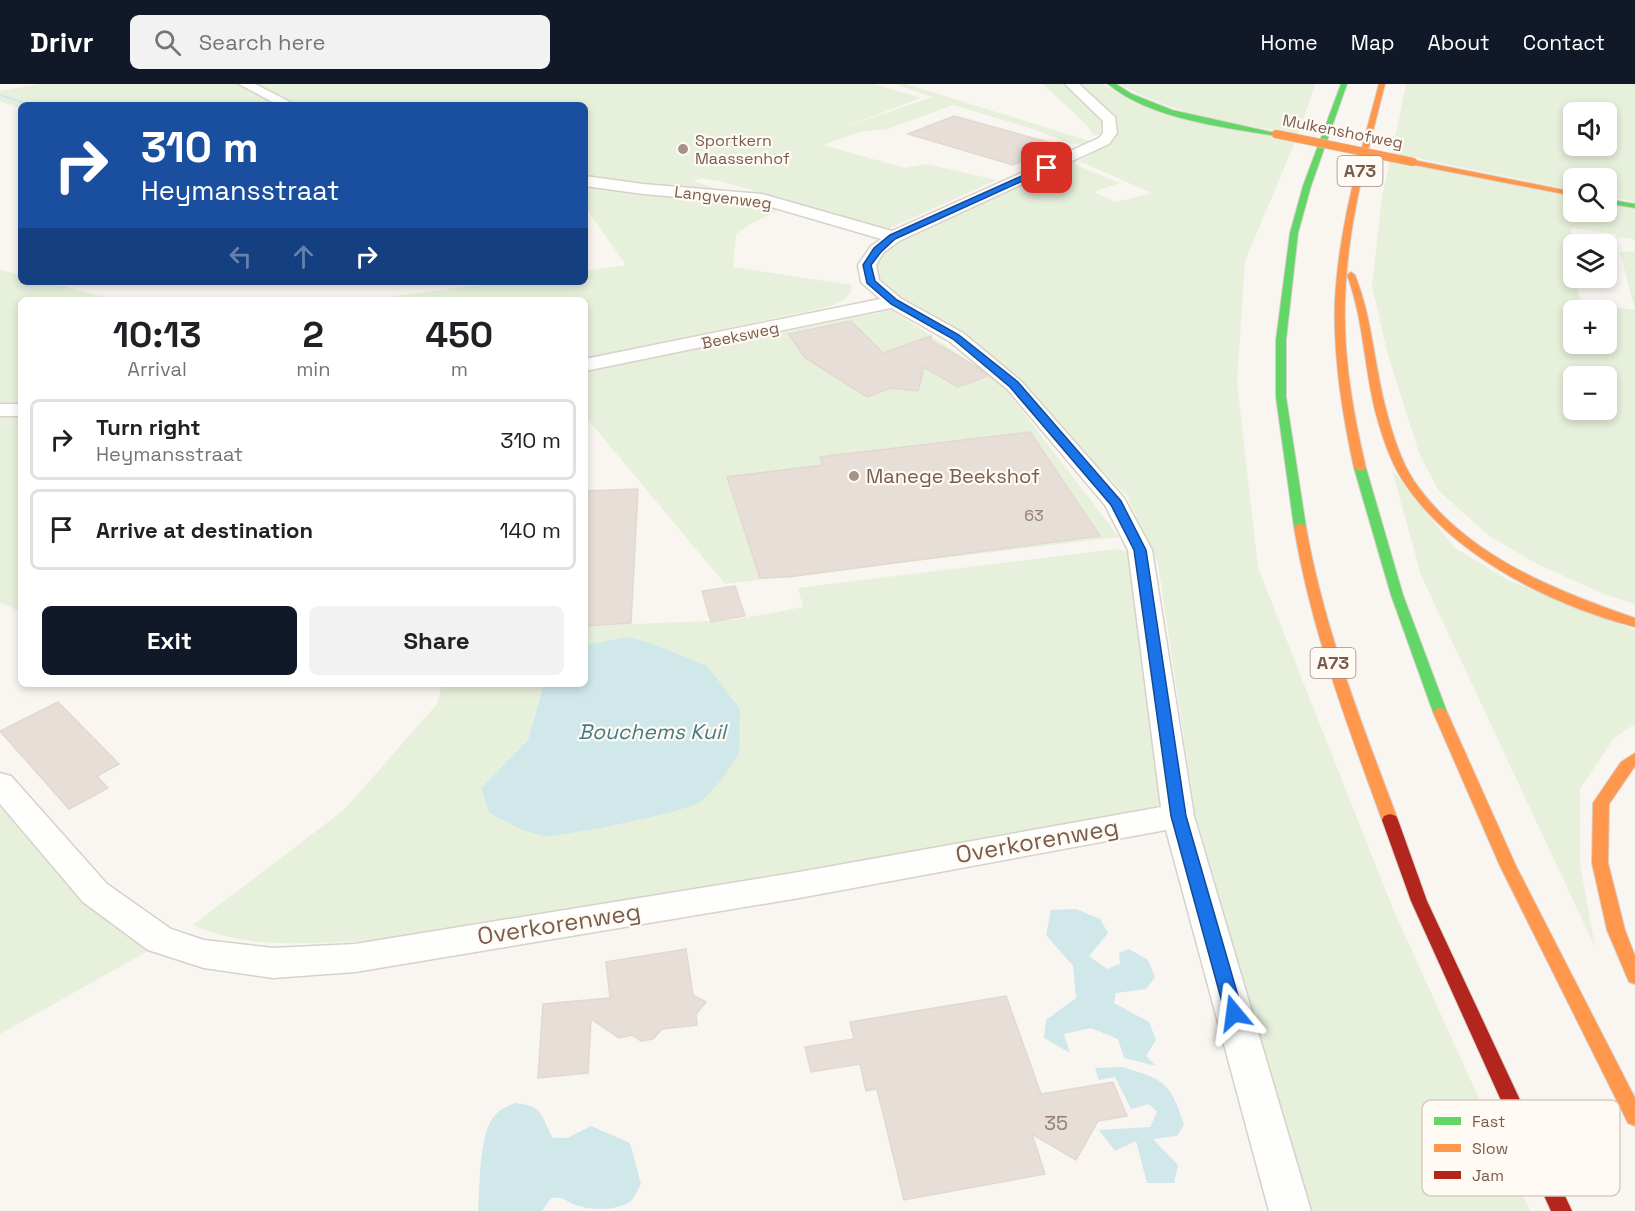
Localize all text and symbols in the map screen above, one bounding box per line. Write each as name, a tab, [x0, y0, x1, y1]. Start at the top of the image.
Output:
search box	[130, 15, 550, 69]
text: Drivr	[30, 24, 94, 60]
icon: search	[151, 26, 184, 59]
text: Search here	[199, 28, 325, 56]
text: Home	[1260, 29, 1318, 56]
text: Map	[1351, 29, 1395, 56]
text: About	[1428, 29, 1490, 56]
text: Contact	[1523, 29, 1605, 56]
map controls	[1563, 102, 1617, 420]
button: sound	[1563, 102, 1617, 156]
street label: Mulkenshofweg	[1281, 110, 1405, 153]
text: 310 m	[141, 121, 259, 174]
icon: right	[42, 126, 120, 204]
place label: Sportkern Maassenhof	[695, 130, 790, 169]
marker: Sportkern Maassenhof	[676, 142, 690, 156]
pin	[1021, 142, 1072, 193]
icon: arrive	[1030, 151, 1063, 184]
road number: A73	[1338, 156, 1382, 186]
button: search	[1563, 168, 1617, 222]
text: Heymansstraat	[141, 173, 339, 208]
street label: Langvenweg	[673, 181, 773, 214]
button: layers	[1563, 234, 1617, 288]
icon: left	[224, 240, 257, 273]
icon: ahead	[287, 240, 320, 273]
icon: right	[350, 240, 383, 273]
button: +	[1563, 300, 1617, 354]
text: 10:13	[113, 312, 201, 358]
text: 2	[303, 312, 324, 358]
text: 450	[425, 312, 493, 358]
street label: Beeksweg	[699, 317, 781, 354]
text: Arrival	[127, 356, 187, 382]
text: min	[296, 356, 331, 382]
text: m	[451, 356, 468, 382]
button: −	[1563, 366, 1617, 420]
text: Turn right	[96, 413, 201, 441]
icon: right	[45, 423, 78, 456]
text: 310 m	[500, 426, 561, 454]
text: Heymansstraat	[96, 441, 243, 467]
place label: Manege Beekshof	[866, 463, 1040, 489]
marker: Manege Beekshof	[847, 469, 861, 483]
house number: 63	[1024, 505, 1044, 526]
icon: arrive	[45, 513, 78, 546]
text: Arrive at destination	[96, 516, 313, 544]
text: 140 m	[499, 516, 561, 544]
button: Exit	[42, 606, 297, 675]
button: Share	[309, 606, 564, 675]
road number: A73	[1310, 648, 1356, 678]
water label: Bouchems Kuil	[578, 718, 729, 745]
street label: Overkorenweg	[953, 811, 1121, 870]
street label: Overkorenweg	[475, 895, 643, 952]
position arrow	[1202, 981, 1266, 1045]
legend	[1422, 1100, 1620, 1196]
house number: 35	[1044, 1110, 1068, 1136]
text: Fast	[1472, 1111, 1505, 1132]
text: Slow	[1472, 1138, 1508, 1159]
text: Jam	[1472, 1165, 1504, 1186]

